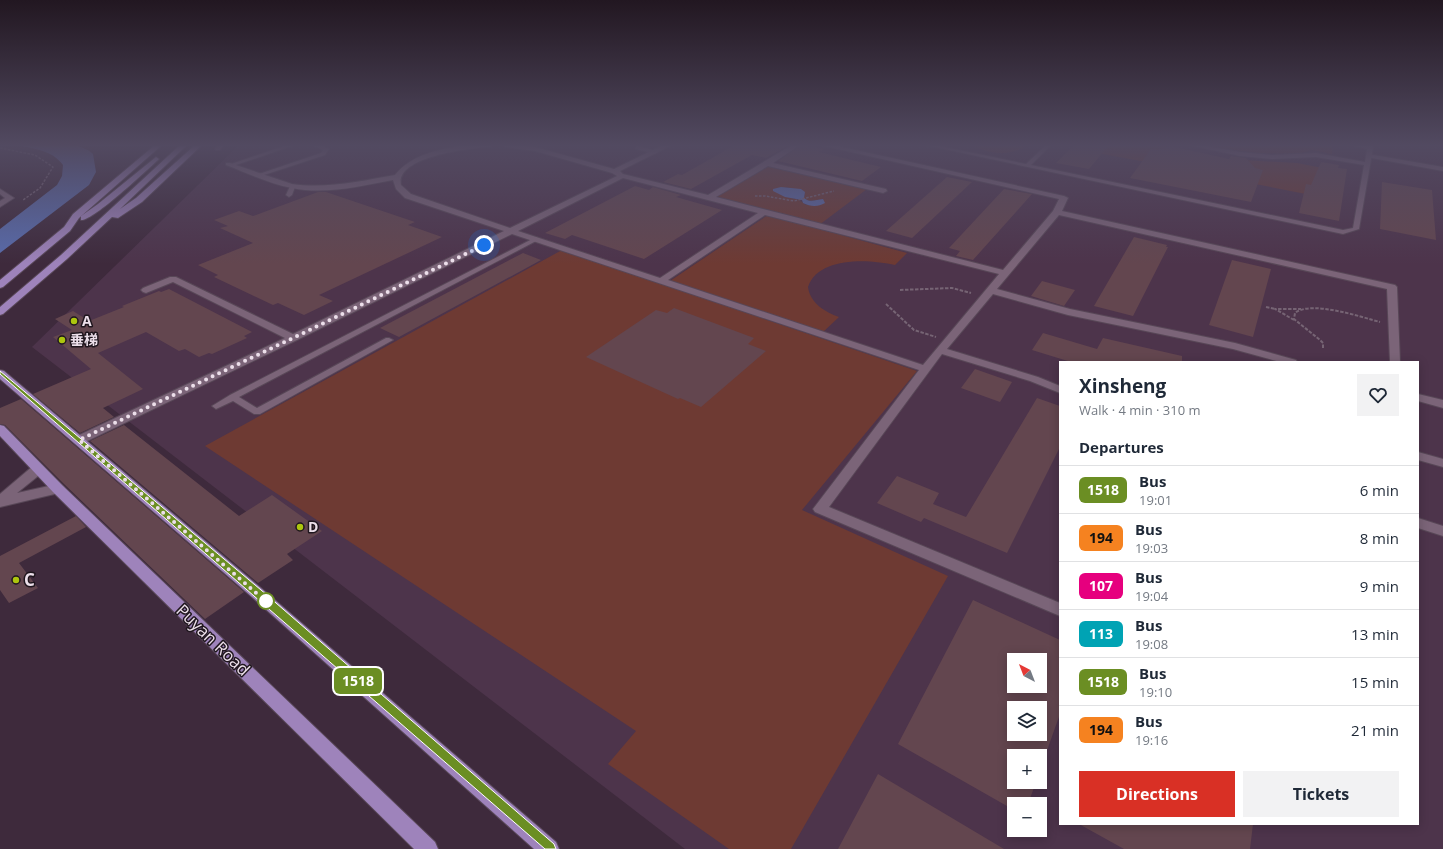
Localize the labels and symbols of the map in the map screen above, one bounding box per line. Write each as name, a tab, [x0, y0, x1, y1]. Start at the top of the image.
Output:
your location	[474, 235, 494, 255]
place label: A	[82, 311, 92, 330]
marker: A	[69, 316, 79, 326]
place label: 垂梯	[70, 330, 98, 349]
marker: 垂梯	[57, 335, 67, 345]
place label: D	[308, 517, 318, 536]
marker: D	[295, 522, 305, 532]
place label: C	[24, 568, 35, 591]
marker: C	[11, 575, 21, 585]
unlabelled marker	[257, 592, 275, 610]
street label: Puyan Road	[172, 599, 255, 681]
north arrow	[1007, 653, 1047, 693]
line badge: 1518	[330, 668, 386, 694]

